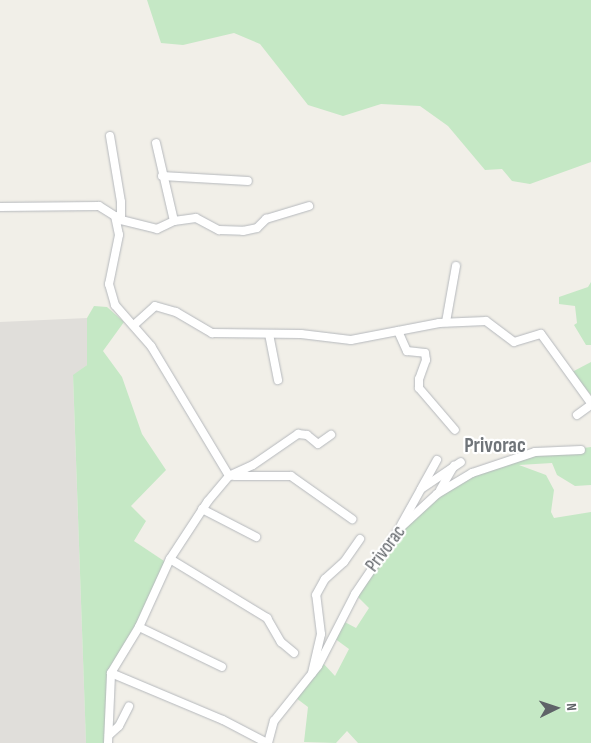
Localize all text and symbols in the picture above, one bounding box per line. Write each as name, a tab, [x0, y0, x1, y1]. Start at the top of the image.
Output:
district label: Privorac	[464, 433, 526, 459]
street label: Privorac	[361, 521, 411, 577]
north arrow	[531, 683, 581, 733]
text: N	[563, 703, 580, 711]

